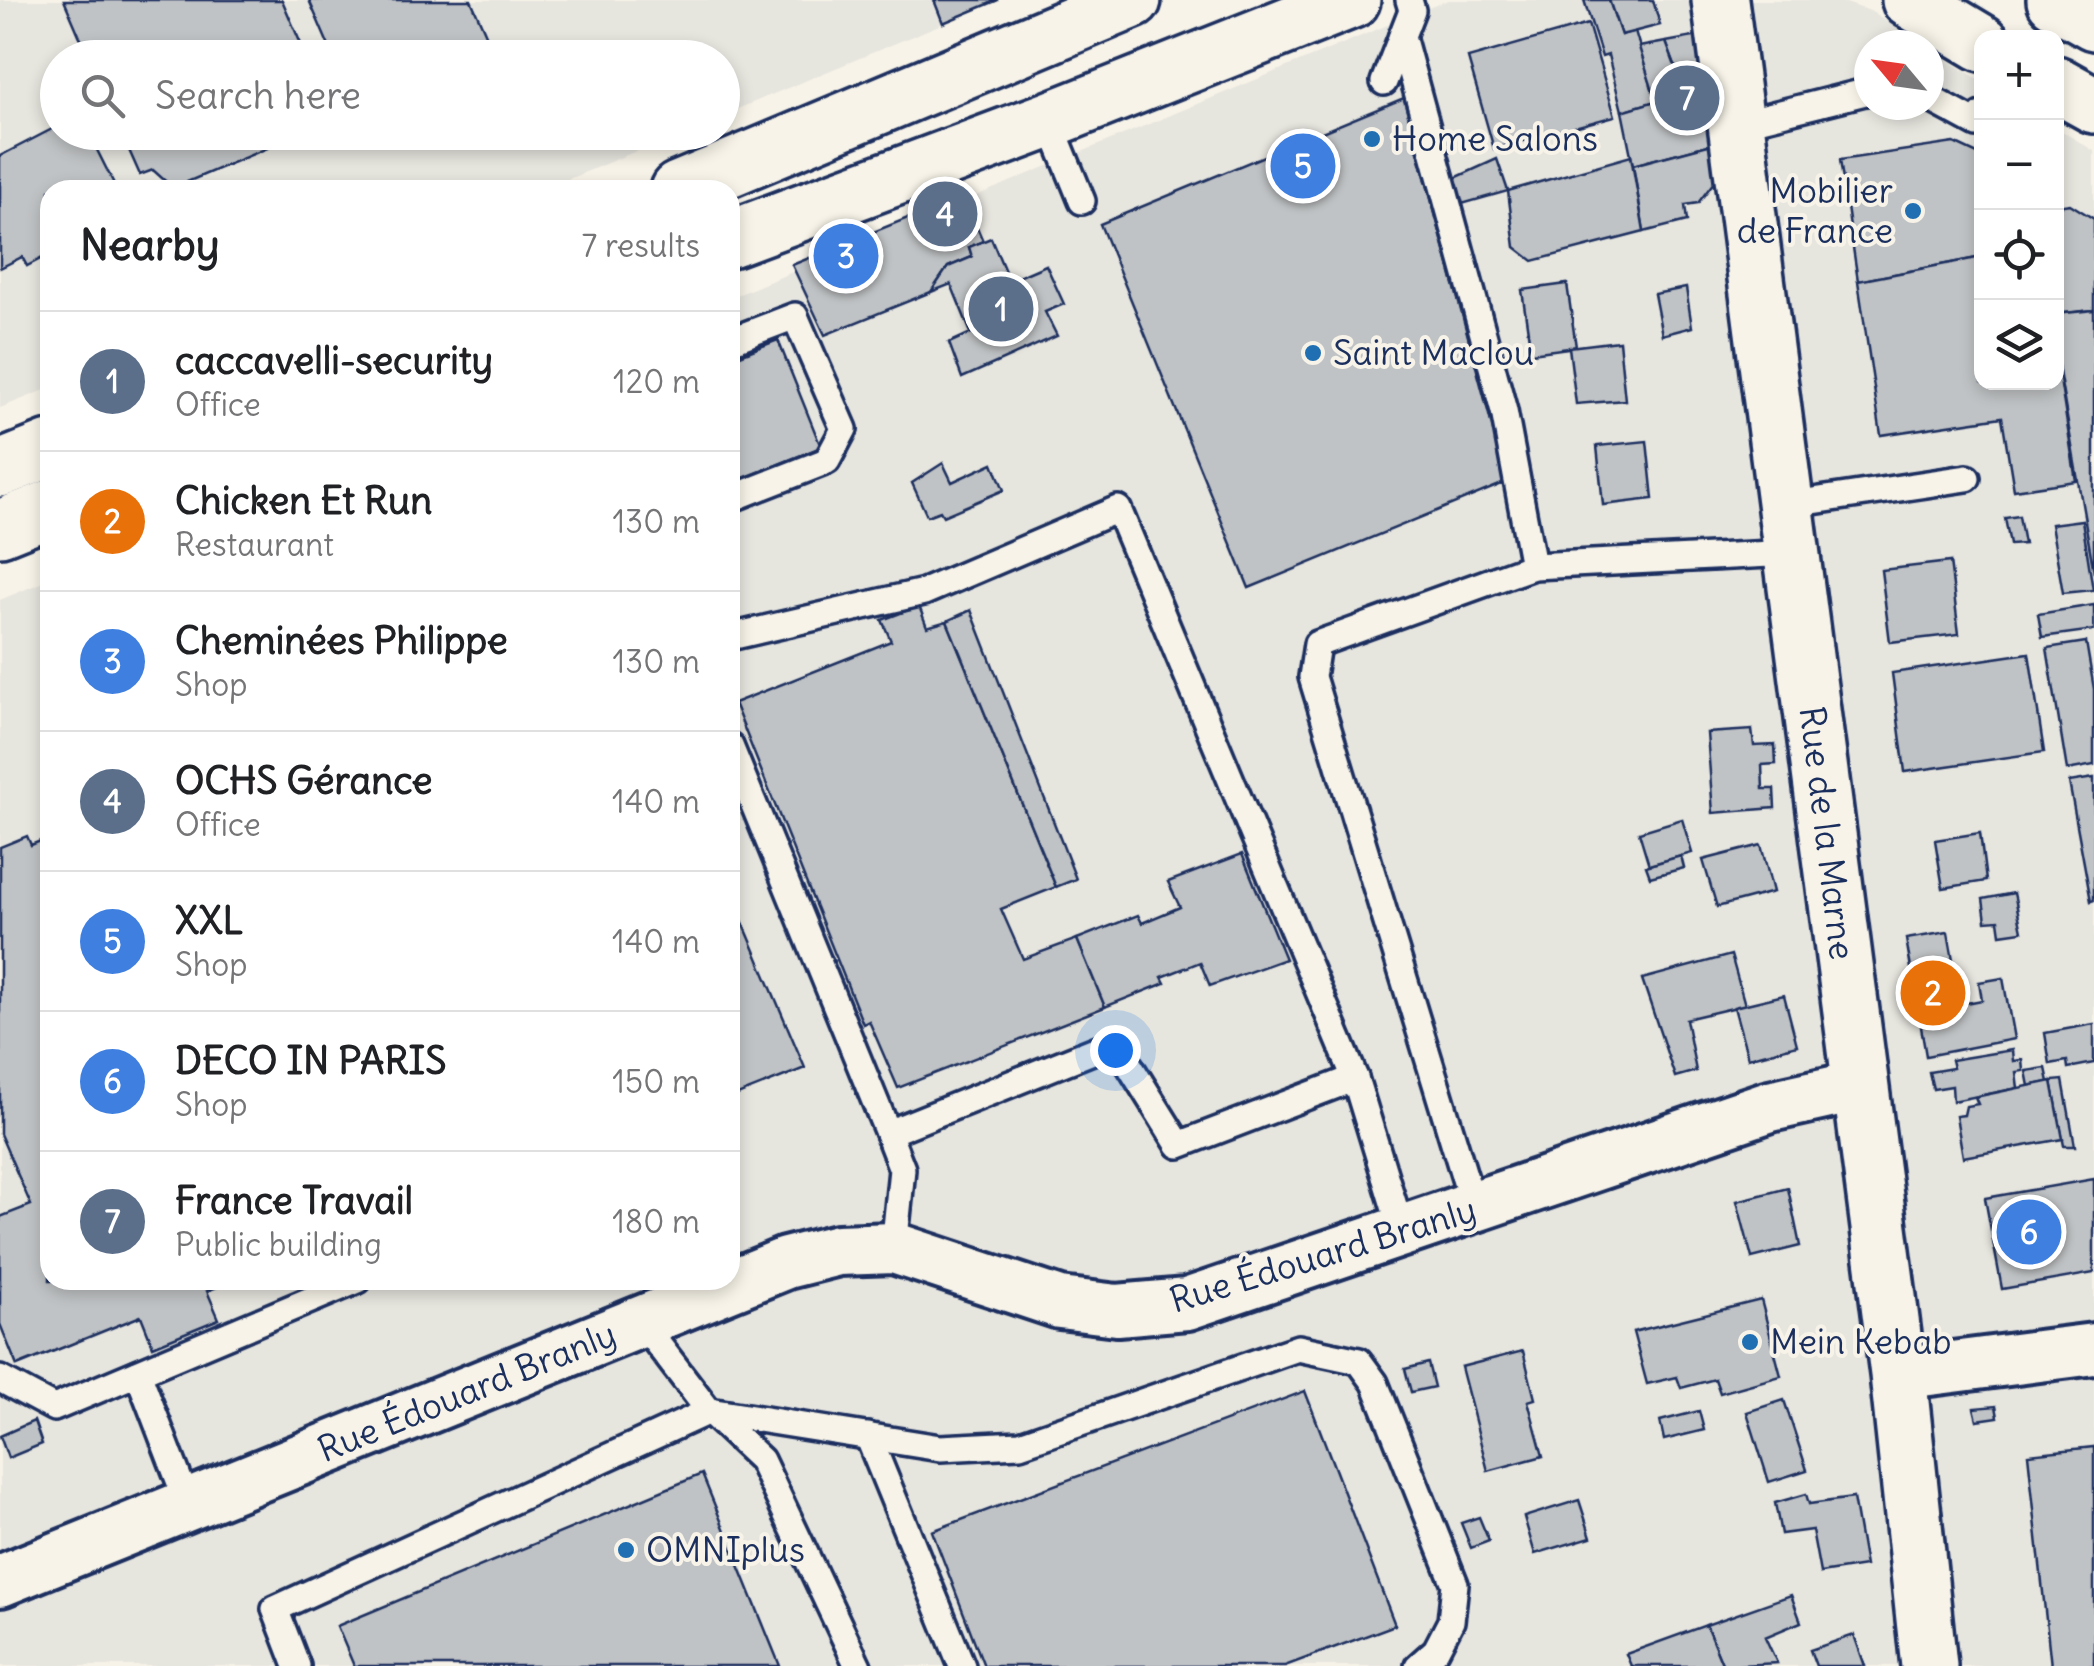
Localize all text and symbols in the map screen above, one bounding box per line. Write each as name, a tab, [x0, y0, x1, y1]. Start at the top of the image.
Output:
north arrow	[1854, 30, 1944, 120]
map controls	[1974, 30, 2064, 390]
button: +	[1974, 30, 2064, 120]
search box	[40, 40, 740, 150]
pin: 7	[1654, 61, 1720, 136]
icon: search	[75, 68, 130, 123]
text: Search here	[155, 72, 361, 119]
place label: Home Salons	[1392, 116, 1598, 160]
button: −	[1974, 120, 2064, 210]
pin: 5	[1270, 128, 1336, 204]
marker: Home Salons	[1361, 128, 1383, 150]
place label: Mobilier de France	[1737, 168, 1893, 252]
pin: 4	[912, 176, 978, 252]
marker: Mobilier de France	[1902, 200, 1924, 222]
button: locate	[1974, 210, 2064, 300]
pin: 3	[814, 218, 878, 294]
text: Nearby	[80, 219, 219, 271]
text: 7 results	[582, 225, 700, 266]
pin: 1	[968, 272, 1034, 346]
button: layers	[1974, 300, 2064, 390]
place label: Saint Maclou	[1333, 330, 1534, 374]
text: caccavelli-security	[175, 337, 493, 384]
marker: Saint Maclou	[1302, 342, 1324, 364]
text: 1	[106, 361, 119, 402]
text: 120 m	[613, 361, 700, 402]
text: Office	[175, 384, 261, 425]
text: Chicken Et Run	[175, 477, 432, 524]
text: 2	[104, 501, 121, 542]
text: 130 m	[612, 501, 700, 542]
text: Restaurant	[175, 524, 334, 565]
text: Cheminées Philippe	[175, 617, 508, 664]
text: 3	[103, 641, 122, 682]
text: 130 m	[612, 641, 700, 682]
text: Shop	[175, 664, 247, 705]
street label: Rue de la Marne	[1791, 704, 1865, 962]
text: OCHS Gérance	[175, 757, 432, 804]
text: 4	[103, 781, 122, 822]
text: 140 m	[612, 781, 700, 822]
text: Office	[175, 804, 261, 845]
text: XXL	[175, 897, 243, 944]
text: 5	[103, 921, 122, 962]
text: 140 m	[612, 921, 700, 962]
text: Shop	[175, 944, 247, 985]
pin: 2	[1900, 956, 1966, 1030]
your location	[1090, 1025, 1141, 1076]
text: DECO IN PARIS	[175, 1037, 446, 1084]
text: 6	[103, 1061, 122, 1102]
text: 150 m	[612, 1061, 700, 1102]
text: Shop	[175, 1084, 247, 1125]
text: France Travail	[175, 1177, 413, 1224]
street label: Rue Édouard Branly	[1164, 1187, 1481, 1322]
pin: 6	[1996, 1194, 2062, 1270]
text: 7	[105, 1201, 120, 1242]
text: 180 m	[612, 1201, 700, 1242]
text: Public building	[175, 1224, 382, 1265]
street label: Rue Édouard Branly	[311, 1311, 622, 1471]
place label: Mein Kebab	[1770, 1319, 1952, 1363]
marker: Mein Kebab	[1739, 1331, 1761, 1353]
place label: OMNIplus	[646, 1527, 805, 1571]
marker: OMNIplus	[615, 1539, 637, 1561]

